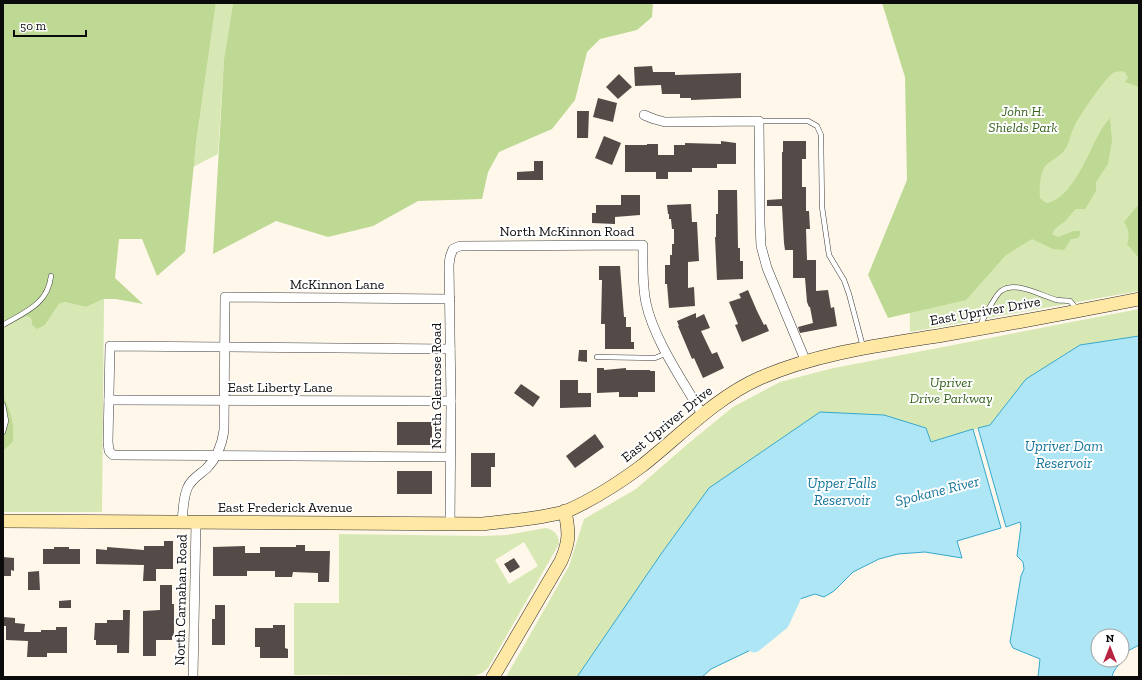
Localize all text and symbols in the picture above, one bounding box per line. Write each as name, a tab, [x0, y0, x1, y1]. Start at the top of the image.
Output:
scale bar	[14, 12, 86, 38]
text: 50 m	[20, 19, 47, 33]
park label: John H. Shields Park	[988, 103, 1058, 136]
street label: North McKinnon Road	[500, 223, 635, 240]
street label: McKinnon Lane	[290, 276, 385, 293]
street label: East Upriver Drive	[928, 293, 1042, 329]
street label: North Glenrose Road	[428, 323, 445, 449]
park label: Upriver Drive Parkway	[910, 374, 993, 407]
street label: East Liberty Lane	[227, 379, 333, 396]
street label: East Upriver Drive	[618, 382, 716, 466]
water label: Upriver Dam Reservoir	[1025, 437, 1103, 472]
water label: Spokane River	[893, 472, 982, 510]
water label: Upper Falls Reservoir	[807, 474, 877, 509]
street label: East Frederick Avenue	[218, 499, 353, 516]
street label: North Carnahan Road	[171, 534, 191, 666]
north arrow	[1090, 628, 1130, 668]
text: N	[1106, 632, 1115, 645]

